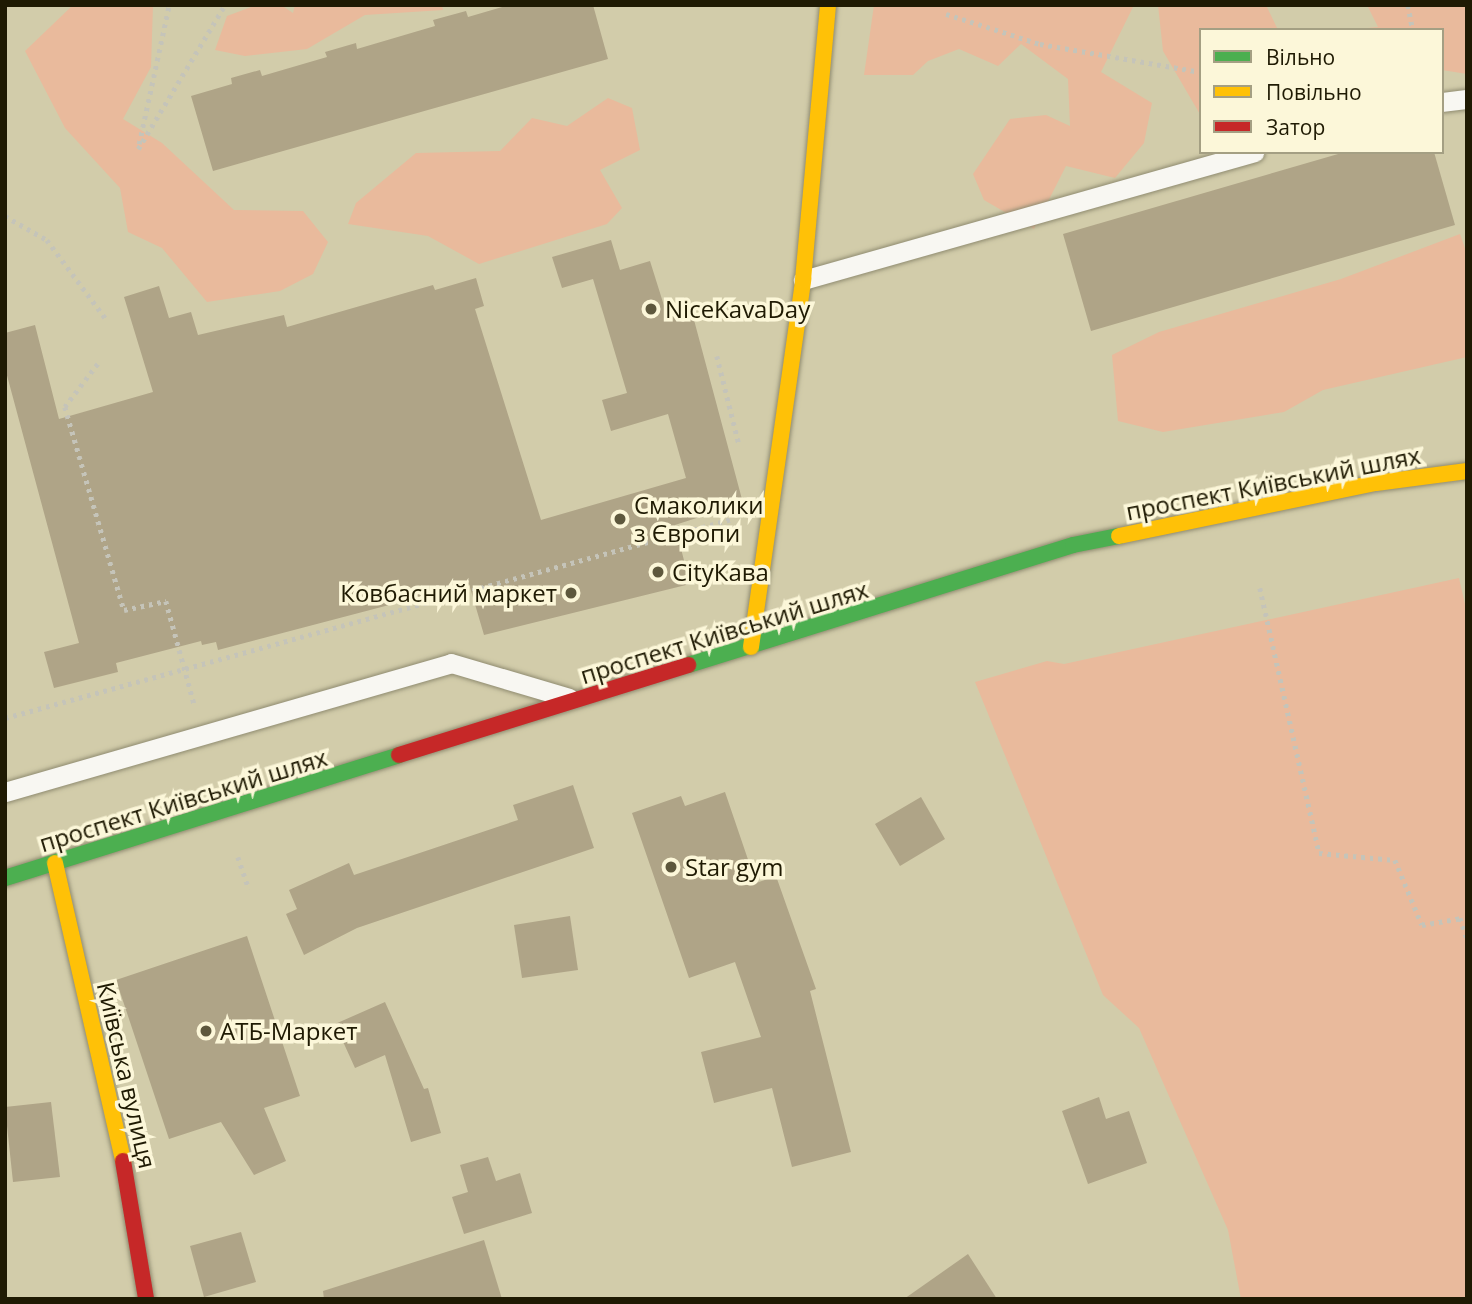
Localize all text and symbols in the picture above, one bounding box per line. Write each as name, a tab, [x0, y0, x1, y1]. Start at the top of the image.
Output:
legend	[1199, 28, 1444, 154]
text: Вільно	[1266, 43, 1335, 71]
text: Повільно	[1266, 78, 1362, 106]
text: Затор	[1266, 113, 1325, 141]
place label: NiceKavaDay	[665, 295, 810, 323]
marker: NiceKavaDay	[643, 301, 659, 317]
street label: проспект Київський шлях	[1123, 440, 1423, 526]
place label: Смаколики з Європи	[634, 491, 764, 547]
marker: Смаколики з Європи	[612, 511, 628, 527]
place label: CityКава	[672, 558, 769, 586]
marker: CityКава	[650, 564, 666, 580]
street label: проспект Київський шлях	[577, 574, 871, 690]
place label: Ковбасний маркет	[340, 579, 557, 607]
marker: Ковбасний маркет	[563, 585, 579, 601]
street label: проспект Київський шлях	[36, 742, 330, 858]
place label: Star gym	[685, 853, 783, 881]
marker: Star gym	[663, 859, 679, 875]
street label: Київська вулиця	[92, 979, 162, 1171]
place label: АТБ-Маркет	[220, 1017, 358, 1045]
marker: АТБ-Маркет	[198, 1023, 214, 1039]

